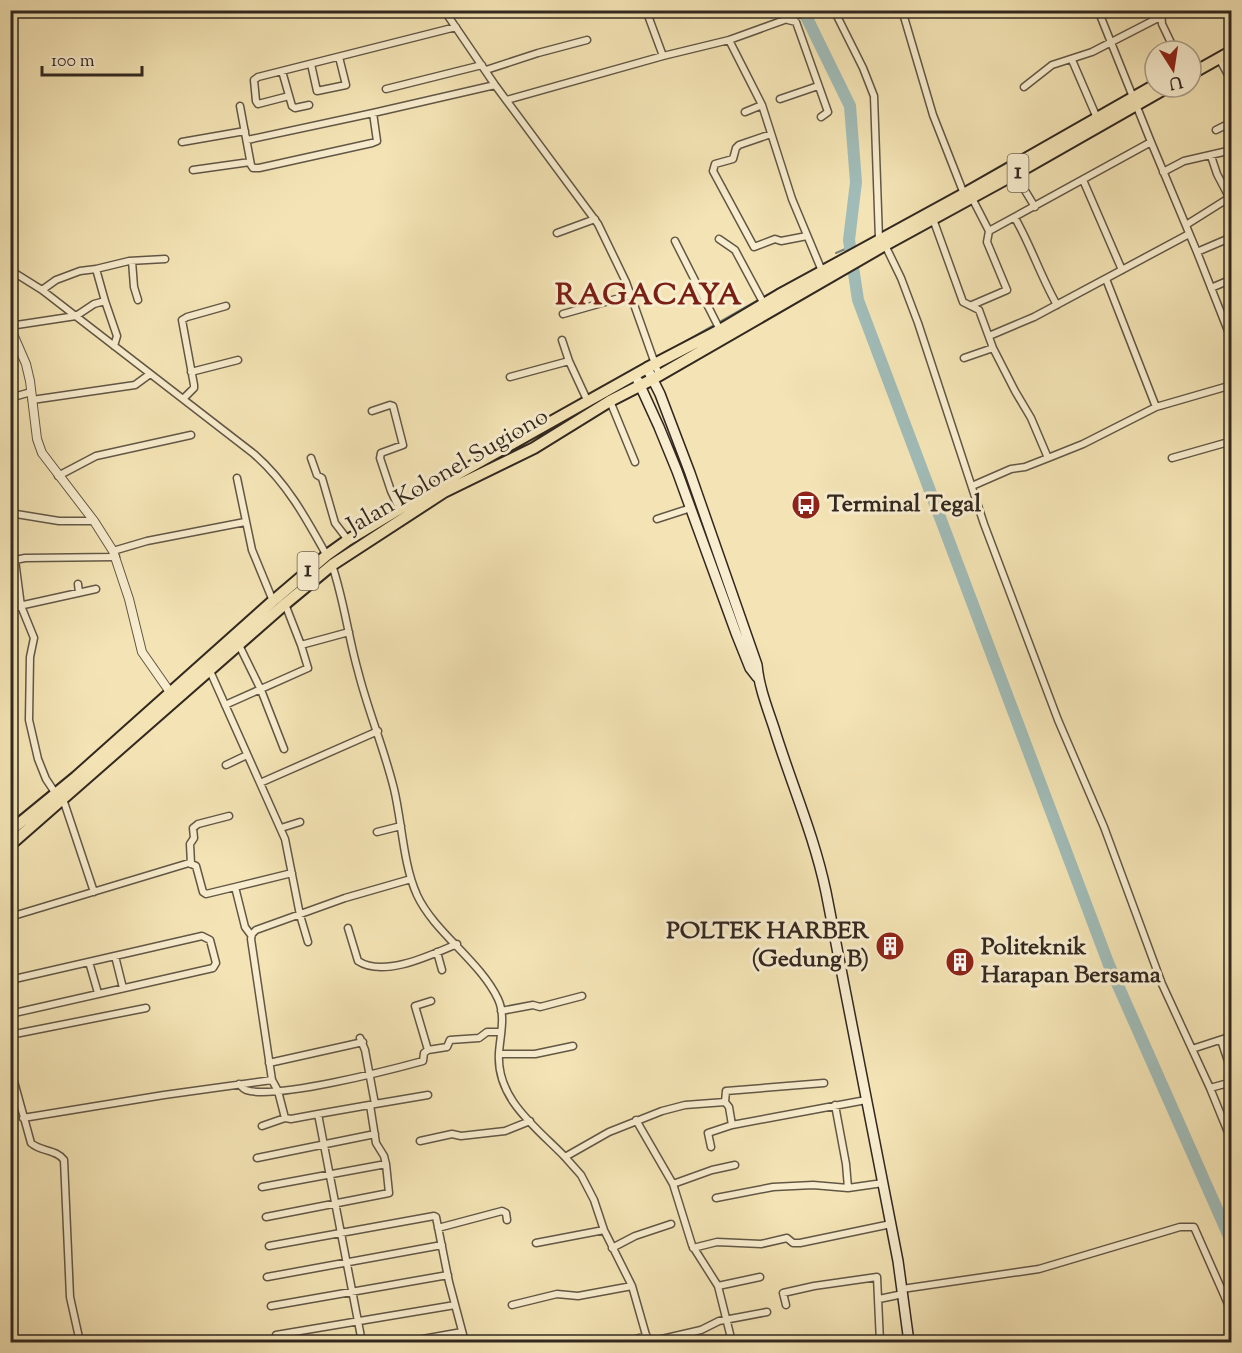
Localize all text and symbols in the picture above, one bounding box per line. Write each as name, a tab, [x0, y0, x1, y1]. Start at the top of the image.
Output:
scale bar	[42, 39, 142, 77]
north arrow	[1143, 39, 1203, 99]
text: 100 m	[51, 49, 95, 75]
text: U	[1166, 69, 1184, 94]
road number: 1	[1008, 154, 1028, 192]
district label: RAGACAYA	[555, 275, 743, 318]
street label: Jalan Kolonel Sugiono	[339, 400, 555, 545]
place label: Terminal Tegal	[827, 488, 981, 522]
bus stop icon: Terminal Tegal	[790, 489, 822, 521]
road number: 1	[298, 552, 318, 590]
place label: POLTEK HARBER (Gedung B)	[666, 915, 870, 977]
building icon: POLTEK HARBER (Gedung B)	[874, 930, 906, 962]
place label: Politeknik Harapan Bersama	[981, 931, 1162, 993]
building icon: Politeknik Harapan Bersama	[944, 946, 976, 978]

